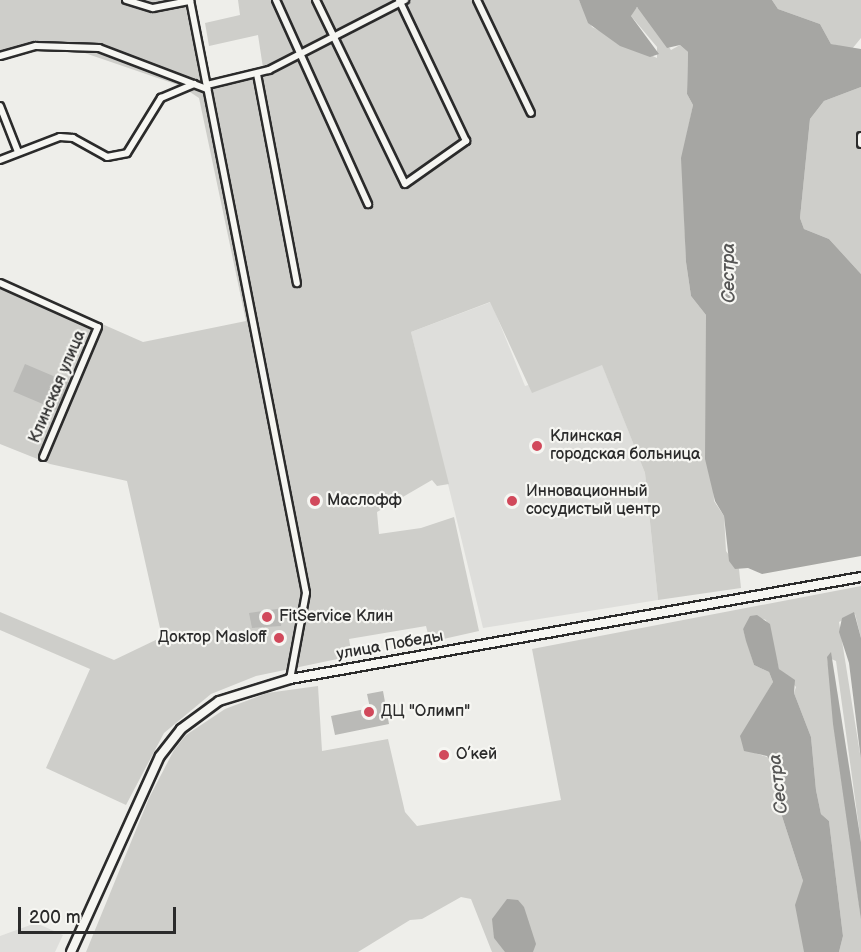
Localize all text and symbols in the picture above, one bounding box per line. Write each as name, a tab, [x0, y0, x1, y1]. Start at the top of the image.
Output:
water label: Сестра	[718, 243, 740, 303]
street label: Клинская улица	[26, 328, 90, 446]
place label: Клинская городская больница	[550, 427, 700, 465]
marker: Клинская городская больница	[528, 437, 546, 455]
place label: Инновационный сосудистый центр	[526, 482, 660, 520]
place label: Маслофф	[327, 491, 402, 511]
marker: Инновационный сосудистый центр	[503, 492, 521, 510]
marker: Маслофф	[308, 494, 322, 508]
place label: FitService Клин	[279, 607, 393, 627]
marker: FitService Клин	[260, 610, 274, 624]
street label: улица Победы	[335, 627, 445, 665]
place label: Доктор Masloff	[158, 628, 267, 648]
marker: Доктор Masloff	[272, 631, 286, 645]
place label: ДЦ "Олимп"	[381, 702, 470, 722]
marker: ДЦ "Олимп"	[362, 705, 376, 719]
place label: О’кей	[456, 745, 497, 765]
marker: О’кей	[437, 748, 451, 762]
water label: Сестра	[765, 753, 793, 815]
scale bar	[21, 895, 178, 933]
text: 200 m	[29, 907, 81, 928]

